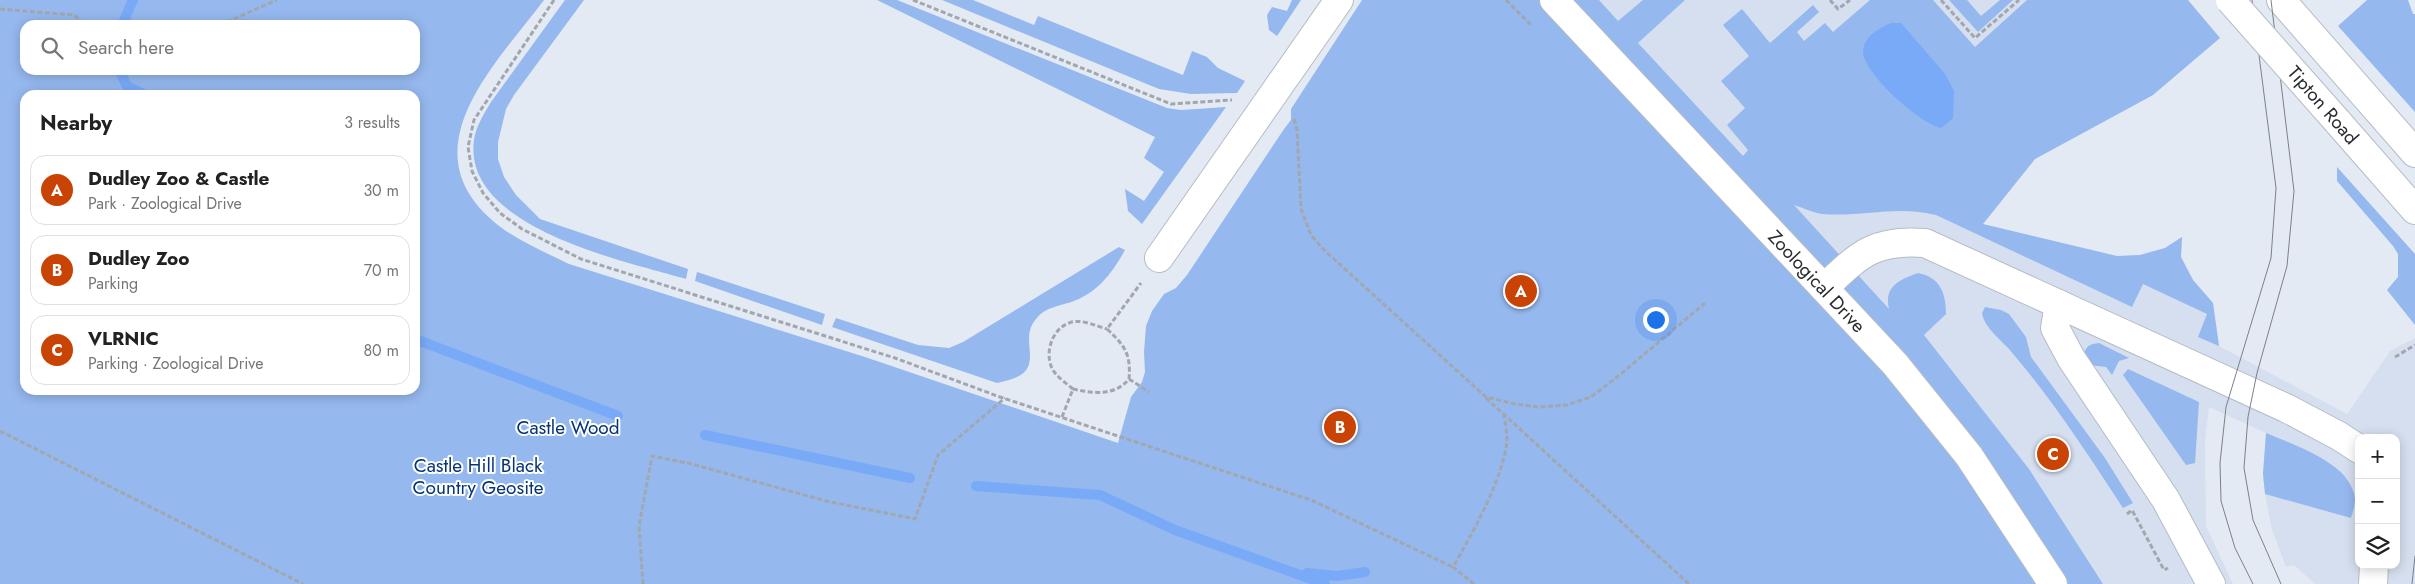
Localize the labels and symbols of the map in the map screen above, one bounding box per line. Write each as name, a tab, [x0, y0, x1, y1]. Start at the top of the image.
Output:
street label: Tipton Road	[2281, 60, 2365, 150]
street label: Zoological Drive	[1762, 224, 1872, 338]
pin: A	[1505, 272, 1537, 310]
your location	[1643, 307, 1669, 333]
pin: B	[1324, 408, 1356, 446]
park label: Castle Wood	[516, 414, 620, 441]
pin: C	[2037, 435, 2069, 473]
park label: Castle Hill Black Country Geosite	[413, 452, 544, 501]

